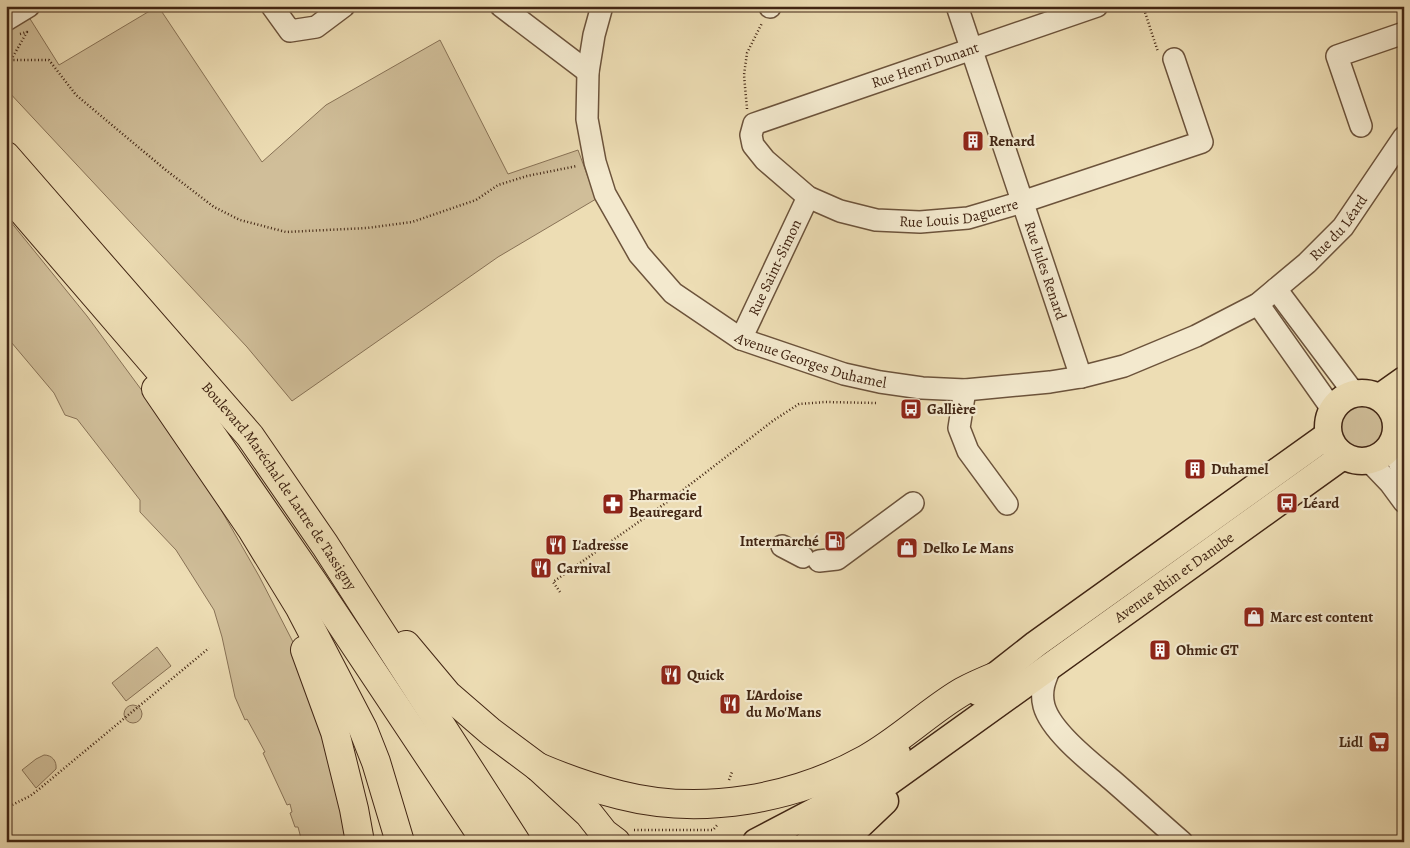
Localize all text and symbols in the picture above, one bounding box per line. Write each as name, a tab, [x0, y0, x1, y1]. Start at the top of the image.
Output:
street label: Rue Henri Dunant	[869, 37, 981, 93]
building icon: Renard	[961, 129, 985, 153]
place label: Renard	[989, 131, 1036, 151]
street label: Rue du Léard	[1305, 190, 1372, 265]
street label: Rue Louis Daguerre	[899, 194, 1021, 232]
street label: Rue Saint-Simon	[743, 216, 806, 319]
street label: Rue Jules Renard	[1020, 219, 1072, 323]
street label: Avenue Georges Duhamel	[730, 327, 888, 393]
street label: Boulevard Maréchal de Lattre de Tassigny	[197, 377, 362, 594]
bus stop icon: Gallière	[899, 397, 923, 421]
place label: Gallière	[927, 399, 976, 419]
building icon: Duhamel	[1183, 457, 1207, 481]
place label: Duhamel	[1211, 459, 1268, 479]
place label: Pharmacie Beauregard	[629, 485, 703, 522]
bus stop icon: Léard	[1275, 491, 1299, 515]
pharmacy icon: Pharmacie Beauregard	[601, 492, 625, 516]
place label: Léard	[1303, 493, 1340, 513]
street label: Avenue Rhin et Danube	[1109, 527, 1238, 628]
fuel station icon: Intermarché	[823, 529, 847, 553]
place label: Intermarché	[740, 531, 819, 551]
restaurant icon: L'adresse	[544, 533, 568, 557]
place label: L'adresse	[572, 535, 629, 555]
shop icon: Delko Le Mans	[895, 536, 919, 560]
place label: Delko Le Mans	[923, 538, 1014, 558]
restaurant icon: Carnival	[529, 556, 553, 580]
place label: Carnival	[557, 558, 610, 578]
shop icon: Marc est content	[1242, 605, 1266, 629]
place label: Marc est content	[1270, 607, 1373, 627]
building icon: Ohmic GT	[1148, 638, 1172, 662]
place label: Ohmic GT	[1176, 640, 1239, 660]
restaurant icon: Quick	[659, 663, 683, 687]
place label: Quick	[687, 665, 724, 685]
place label: L'Ardoise du Mo'Mans	[746, 685, 821, 722]
restaurant icon: L'Ardoise du Mo'Mans	[718, 692, 742, 716]
supermarket icon: Lidl	[1367, 730, 1391, 754]
place label: Lidl	[1339, 732, 1363, 752]

